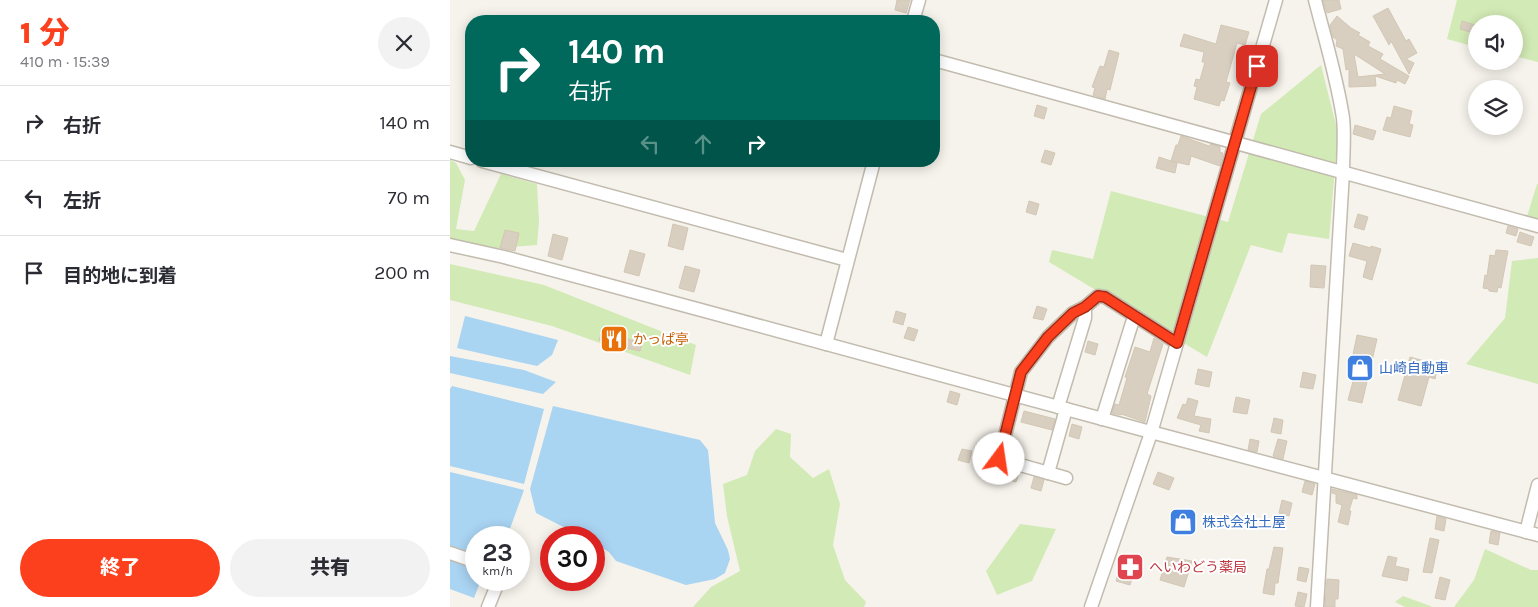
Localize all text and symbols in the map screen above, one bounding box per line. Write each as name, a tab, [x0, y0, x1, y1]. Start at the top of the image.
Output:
text: 1 分	[20, 15, 70, 51]
map controls	[1468, 15, 1523, 135]
button: sound	[1468, 15, 1523, 70]
button: close	[378, 17, 430, 69]
text: 140 m	[568, 31, 666, 72]
icon: right	[485, 35, 550, 100]
pin	[1236, 45, 1278, 87]
text: 410 m · 15:39	[20, 52, 110, 71]
icon: arrive	[1243, 52, 1271, 80]
text: 右折	[568, 79, 612, 105]
button: layers	[1468, 80, 1523, 135]
icon: right	[20, 109, 48, 137]
text: 140 m	[380, 112, 430, 134]
text: 右折	[63, 115, 101, 137]
icon: left	[636, 130, 664, 158]
icon: ahead	[689, 130, 717, 158]
icon: right	[742, 130, 770, 158]
icon: left	[20, 184, 48, 212]
text: 70 m	[388, 187, 430, 209]
text: 左折	[63, 190, 101, 212]
icon: arrive	[20, 259, 48, 287]
text: 200 m	[374, 262, 430, 284]
text: 目的地に到着	[63, 265, 177, 287]
restaurant icon: かっぱ亭	[599, 324, 629, 354]
place label: かっぱ亭	[633, 331, 689, 348]
shop icon: 山崎自動車	[1345, 353, 1375, 383]
place label: 山崎自動車	[1379, 360, 1449, 377]
position arrow	[972, 432, 1024, 484]
shop icon: 株式会社土屋	[1168, 507, 1198, 537]
place label: 株式会社土屋	[1202, 514, 1286, 531]
speed limit sign: 30	[540, 526, 605, 591]
text: 23	[482, 538, 513, 567]
button: 終了	[20, 539, 220, 597]
button: 共有	[230, 539, 430, 597]
pharmacy icon: へいわどう薬局	[1115, 552, 1145, 582]
place label: へいわどう薬局	[1149, 559, 1247, 576]
text: km/h	[482, 564, 513, 578]

